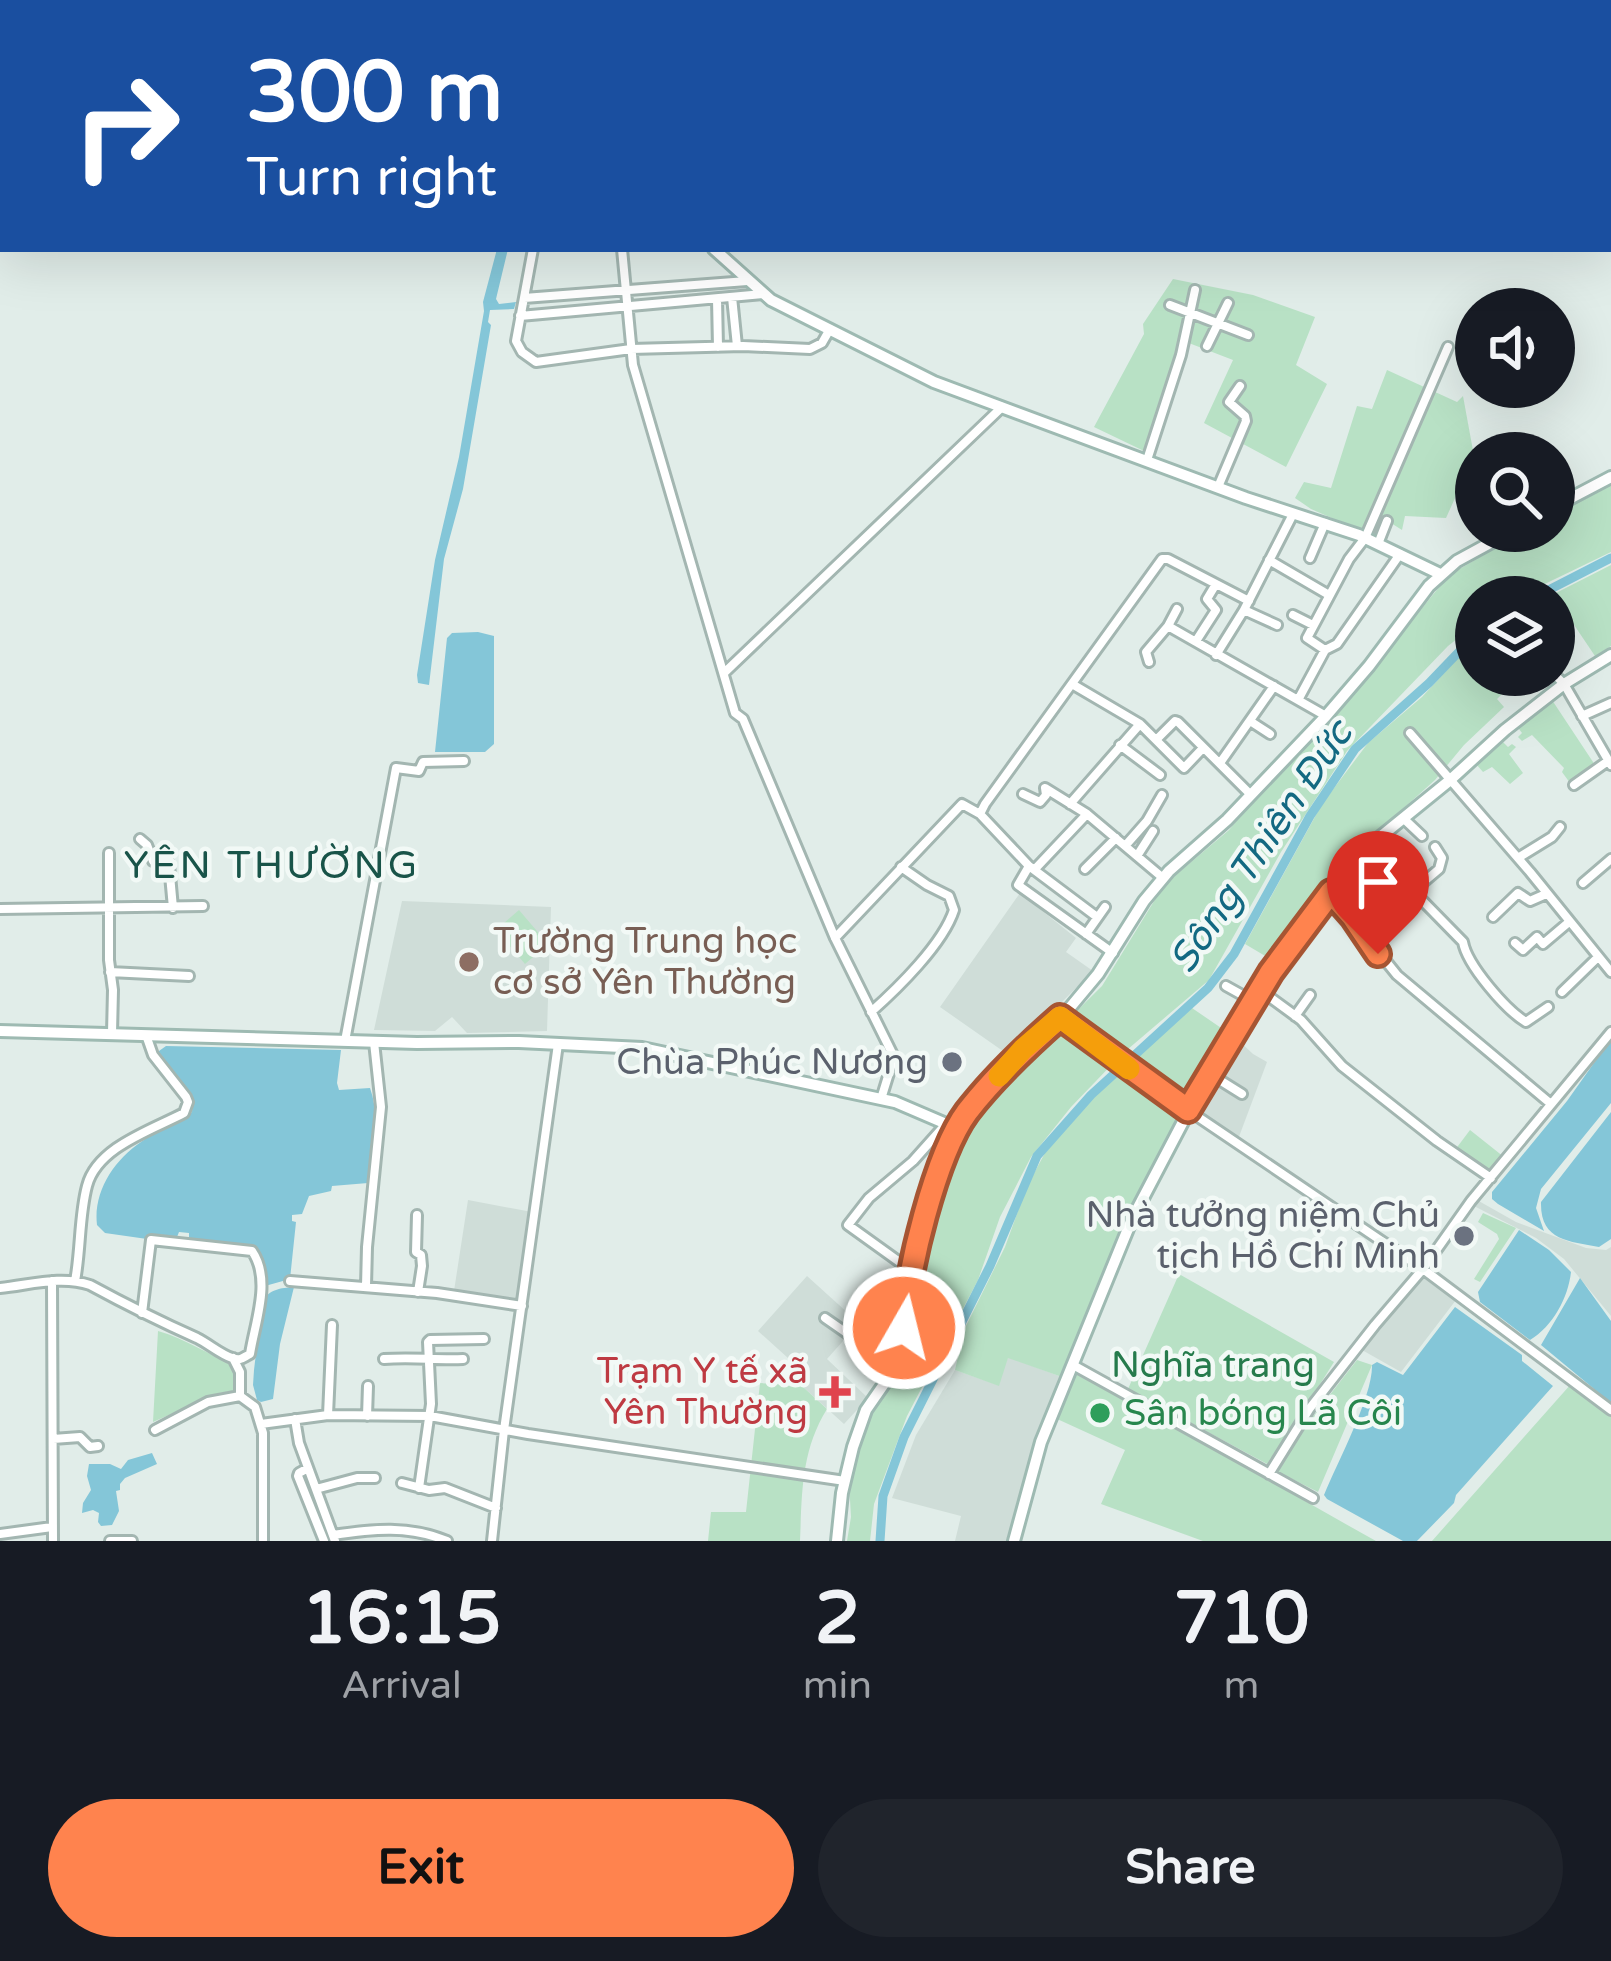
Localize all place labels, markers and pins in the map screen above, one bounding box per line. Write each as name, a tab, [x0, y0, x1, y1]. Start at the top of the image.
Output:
pin	[1327, 831, 1429, 954]
place label: Trường Trung học cơ sở Yên Thường	[493, 920, 797, 1004]
marker: Trường Trung học cơ sở Yên Thường	[456, 949, 482, 975]
place label: Chùa Phúc Nương	[616, 1041, 928, 1084]
marker: Chùa Phúc Nương	[939, 1049, 965, 1075]
place label: Nhà tưởng niệm Chủ tịch Hồ Chí Minh	[1086, 1194, 1440, 1278]
marker: Nhà tưởng niệm Chủ tịch Hồ Chí Minh	[1451, 1223, 1477, 1249]
place label: Trạm Y tế xã Yên Thường	[596, 1350, 808, 1434]
marker: Trạm Y tế xã Yên Thường	[819, 1376, 851, 1408]
place label: Sân bóng Lã Côi	[1124, 1392, 1402, 1435]
marker: Sân bóng Lã Côi	[1087, 1400, 1113, 1426]

